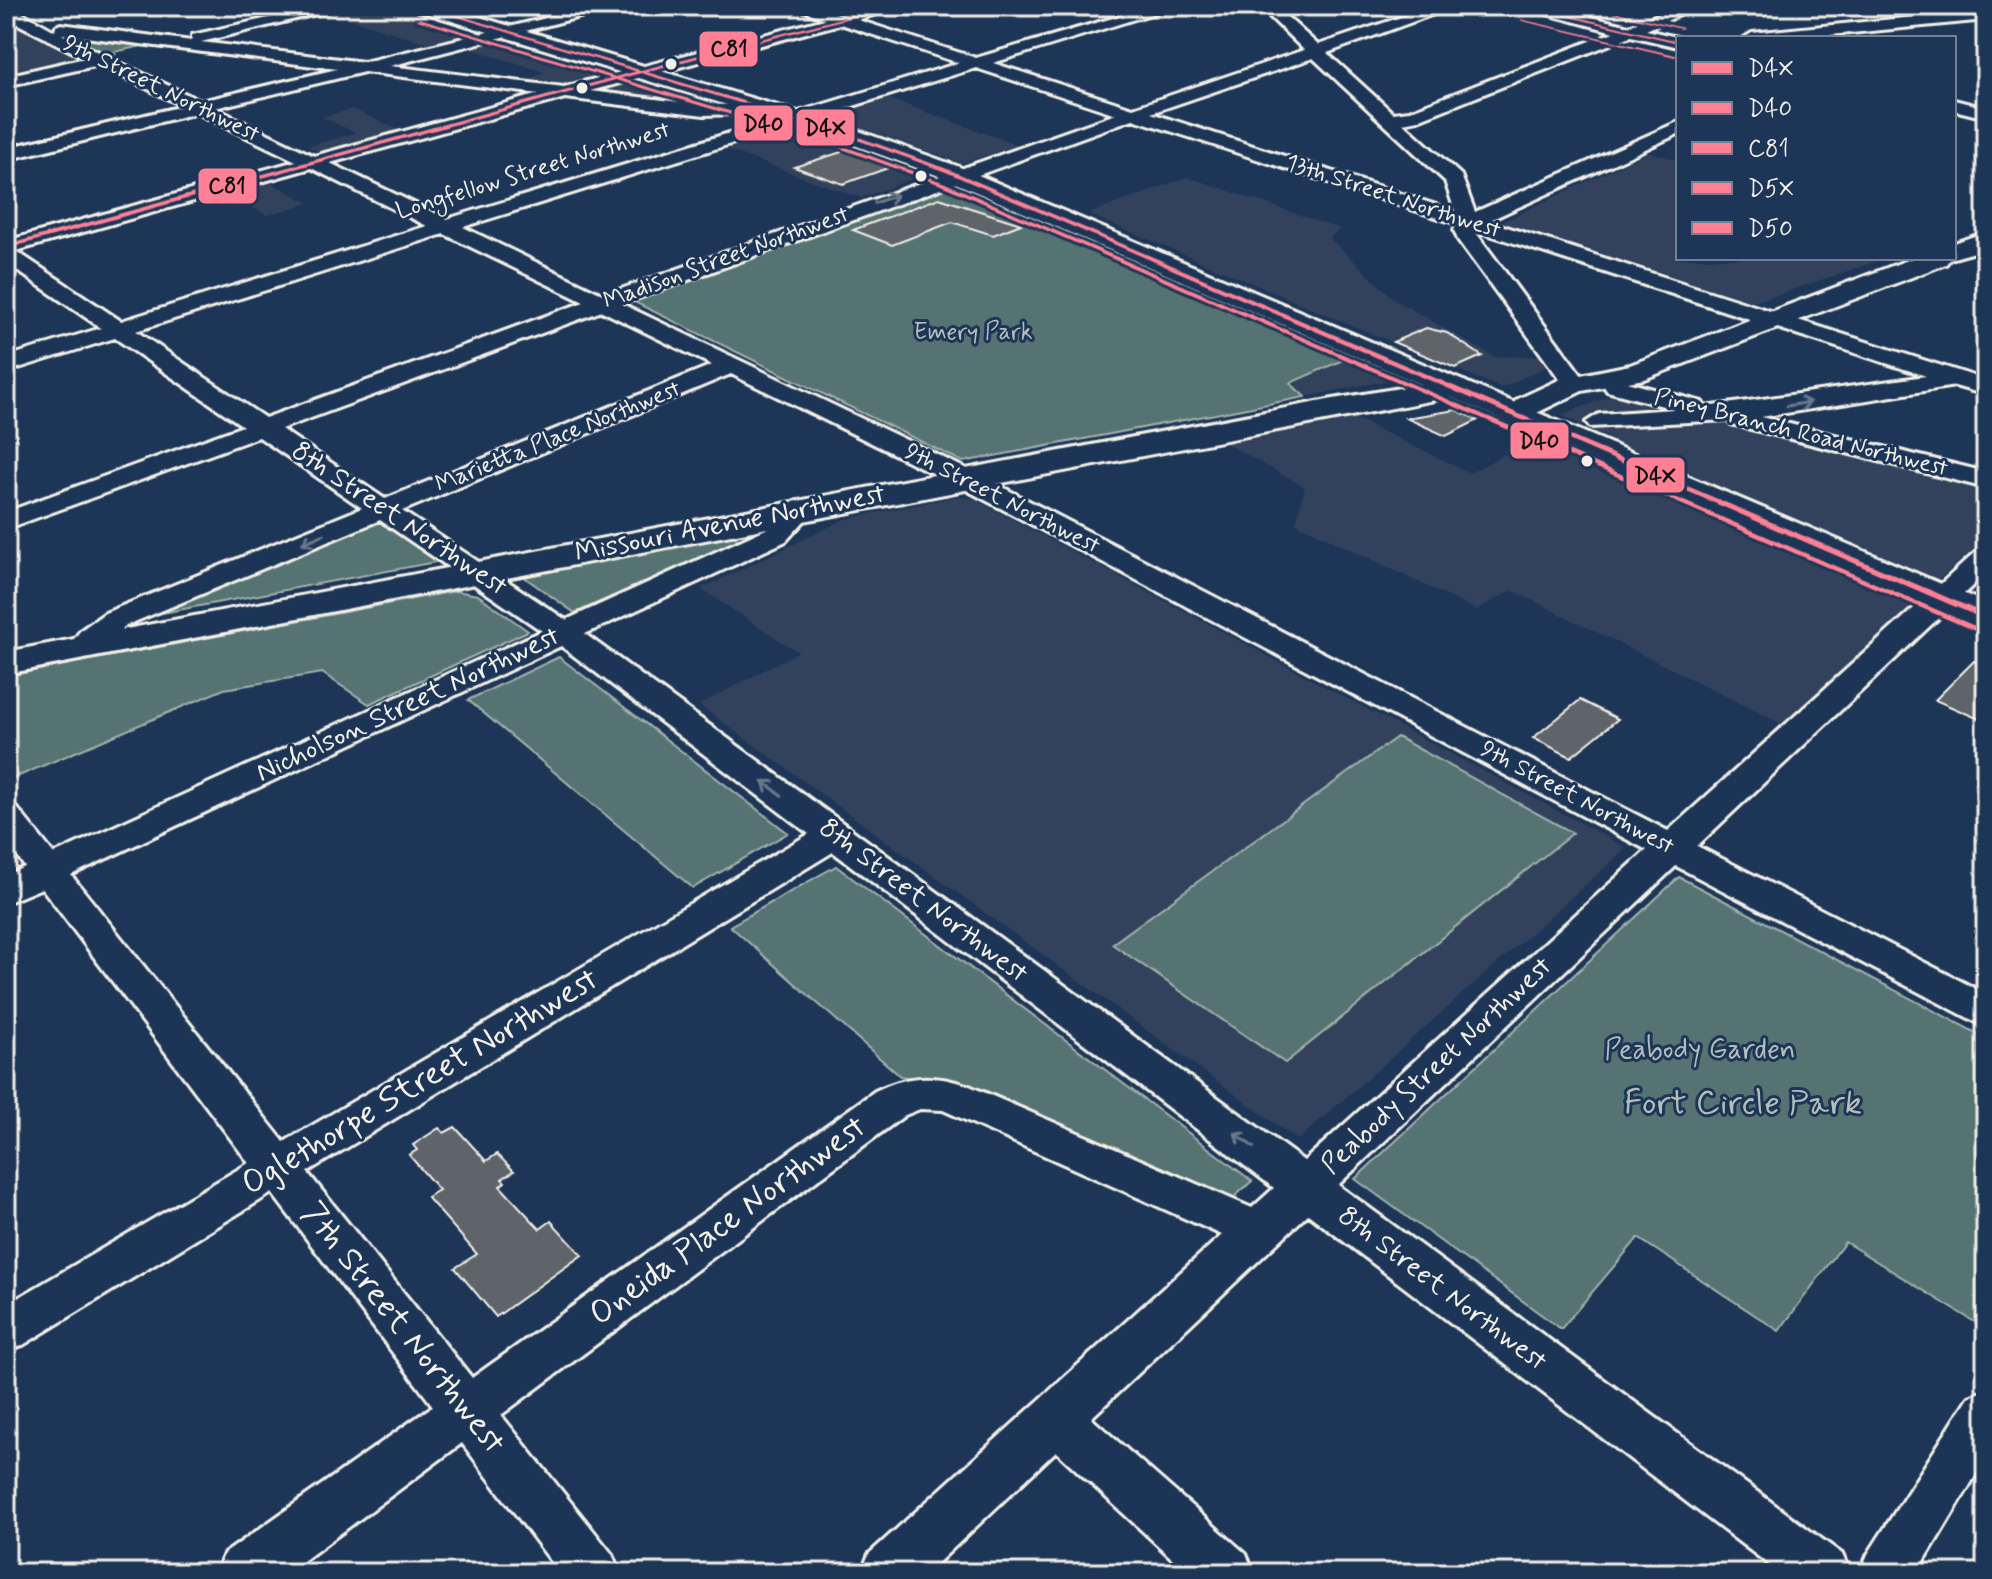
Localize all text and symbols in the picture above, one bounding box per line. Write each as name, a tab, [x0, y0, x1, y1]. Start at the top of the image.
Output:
street label: 9th Street Northwest	[57, 28, 265, 150]
line badge: C81	[698, 30, 759, 68]
text: C81	[710, 36, 748, 64]
legend	[1676, 36, 1956, 260]
text: D4X	[1748, 54, 1794, 85]
unlabelled marker	[663, 56, 679, 72]
unlabelled marker	[574, 80, 590, 96]
text: D40	[1748, 94, 1792, 125]
line badge: D40	[733, 104, 794, 142]
line badge: D4X	[795, 108, 856, 147]
text: D40	[743, 111, 783, 139]
street label: Longfellow Street Northwest	[392, 114, 675, 229]
text: D4X	[804, 115, 846, 143]
text: C81	[1748, 134, 1789, 165]
street label: 13th Street Northwest	[1282, 148, 1505, 247]
line badge: C81	[197, 167, 258, 205]
unlabelled marker	[913, 168, 929, 184]
text: C81	[208, 173, 246, 201]
text: D5X	[1748, 174, 1794, 205]
one-way arrow	[873, 191, 898, 205]
street label: Madison Street Northwest	[599, 199, 854, 317]
text: D50	[1748, 214, 1793, 245]
park label: Emery Park	[913, 317, 1033, 348]
street label: Marietta Place Northwest	[431, 373, 686, 500]
street label: Piney Branch Road Northwest	[1651, 382, 1951, 485]
one-way arrow	[1786, 395, 1811, 410]
line badge: D40	[1509, 421, 1570, 460]
text: D40	[1519, 428, 1559, 456]
street label: 8th Street Northwest	[284, 433, 515, 605]
street label: 9th Street Northwest	[899, 436, 1105, 562]
unlabelled marker	[1579, 453, 1595, 469]
line badge: D4X	[1625, 456, 1686, 494]
text: D4X	[1634, 463, 1676, 491]
street label: Missouri Avenue Northwest	[572, 476, 889, 572]
one-way arrow	[301, 532, 325, 547]
street label: Nicholson Street Northwest	[250, 618, 566, 792]
street label: 9th Street Northwest	[1475, 734, 1680, 862]
one-way arrow	[762, 780, 783, 797]
street label: 8th Street Northwest	[811, 810, 1036, 992]
street label: Peabody Street Northwest	[1313, 949, 1561, 1183]
street label: Oglethorpe Street Northwest	[233, 957, 607, 1207]
park label: Peabody Garden	[1604, 1032, 1796, 1069]
park label: Fort Circle Park	[1624, 1081, 1862, 1126]
street label: Oneida Place Northwest	[581, 1105, 876, 1337]
one-way arrow	[1234, 1131, 1255, 1148]
street label: 7th Street Northwest	[290, 1192, 516, 1464]
street label: 8th Street Northwest	[1330, 1198, 1555, 1380]

